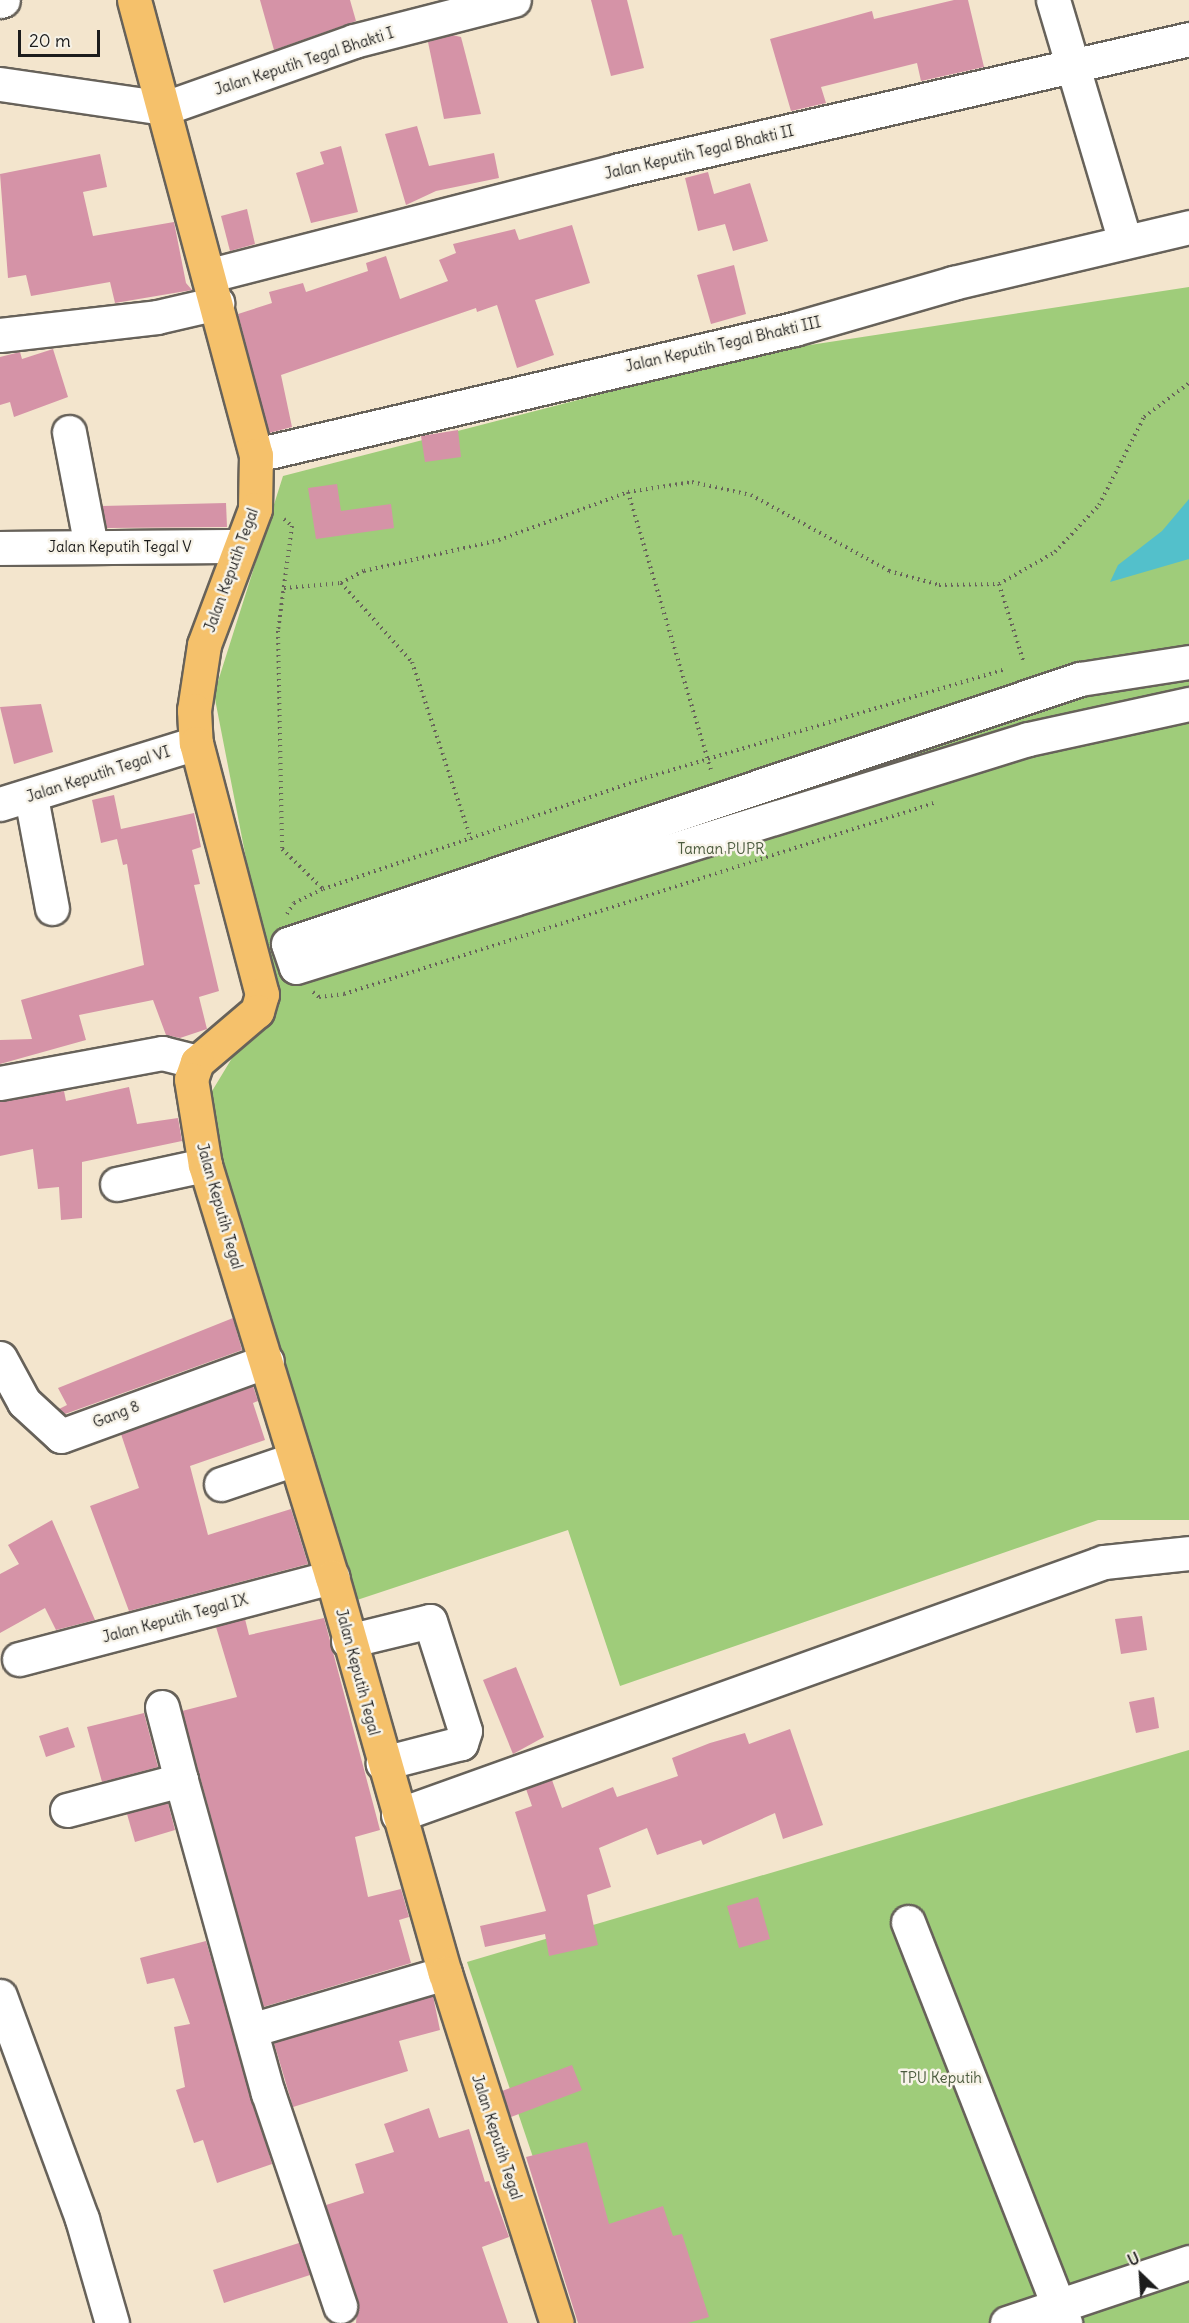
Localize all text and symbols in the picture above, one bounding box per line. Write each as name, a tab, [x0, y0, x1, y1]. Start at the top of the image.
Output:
scale bar	[21, 18, 104, 56]
street label: Jalan Keputih Tegal Bhakti I	[212, 24, 396, 98]
text: 20 m	[29, 29, 71, 52]
street label: Jalan Keputih Tegal Bhakti II	[603, 121, 795, 183]
street label: Jalan Keputih Tegal Bhakti III	[623, 313, 823, 375]
street label: Jalan Keputih Tegal	[200, 506, 262, 634]
street label: Jalan Keputih Tegal V	[48, 538, 192, 556]
street label: Jalan Keputih Tegal VI	[24, 742, 172, 806]
park label: Taman PUPR	[677, 840, 765, 858]
street label: Jalan Keputih Tegal	[193, 1141, 247, 1271]
street label: Gang 8	[90, 1397, 142, 1431]
street label: Jalan Keputih Tegal IX	[100, 1590, 250, 1646]
street label: Jalan Keputih Tegal	[332, 1607, 384, 1737]
park label: TPU Keputih	[900, 2069, 982, 2087]
street label: Jalan Keputih Tegal	[468, 2072, 526, 2202]
north arrow	[1111, 2245, 1171, 2305]
text: U	[1124, 2247, 1143, 2270]

